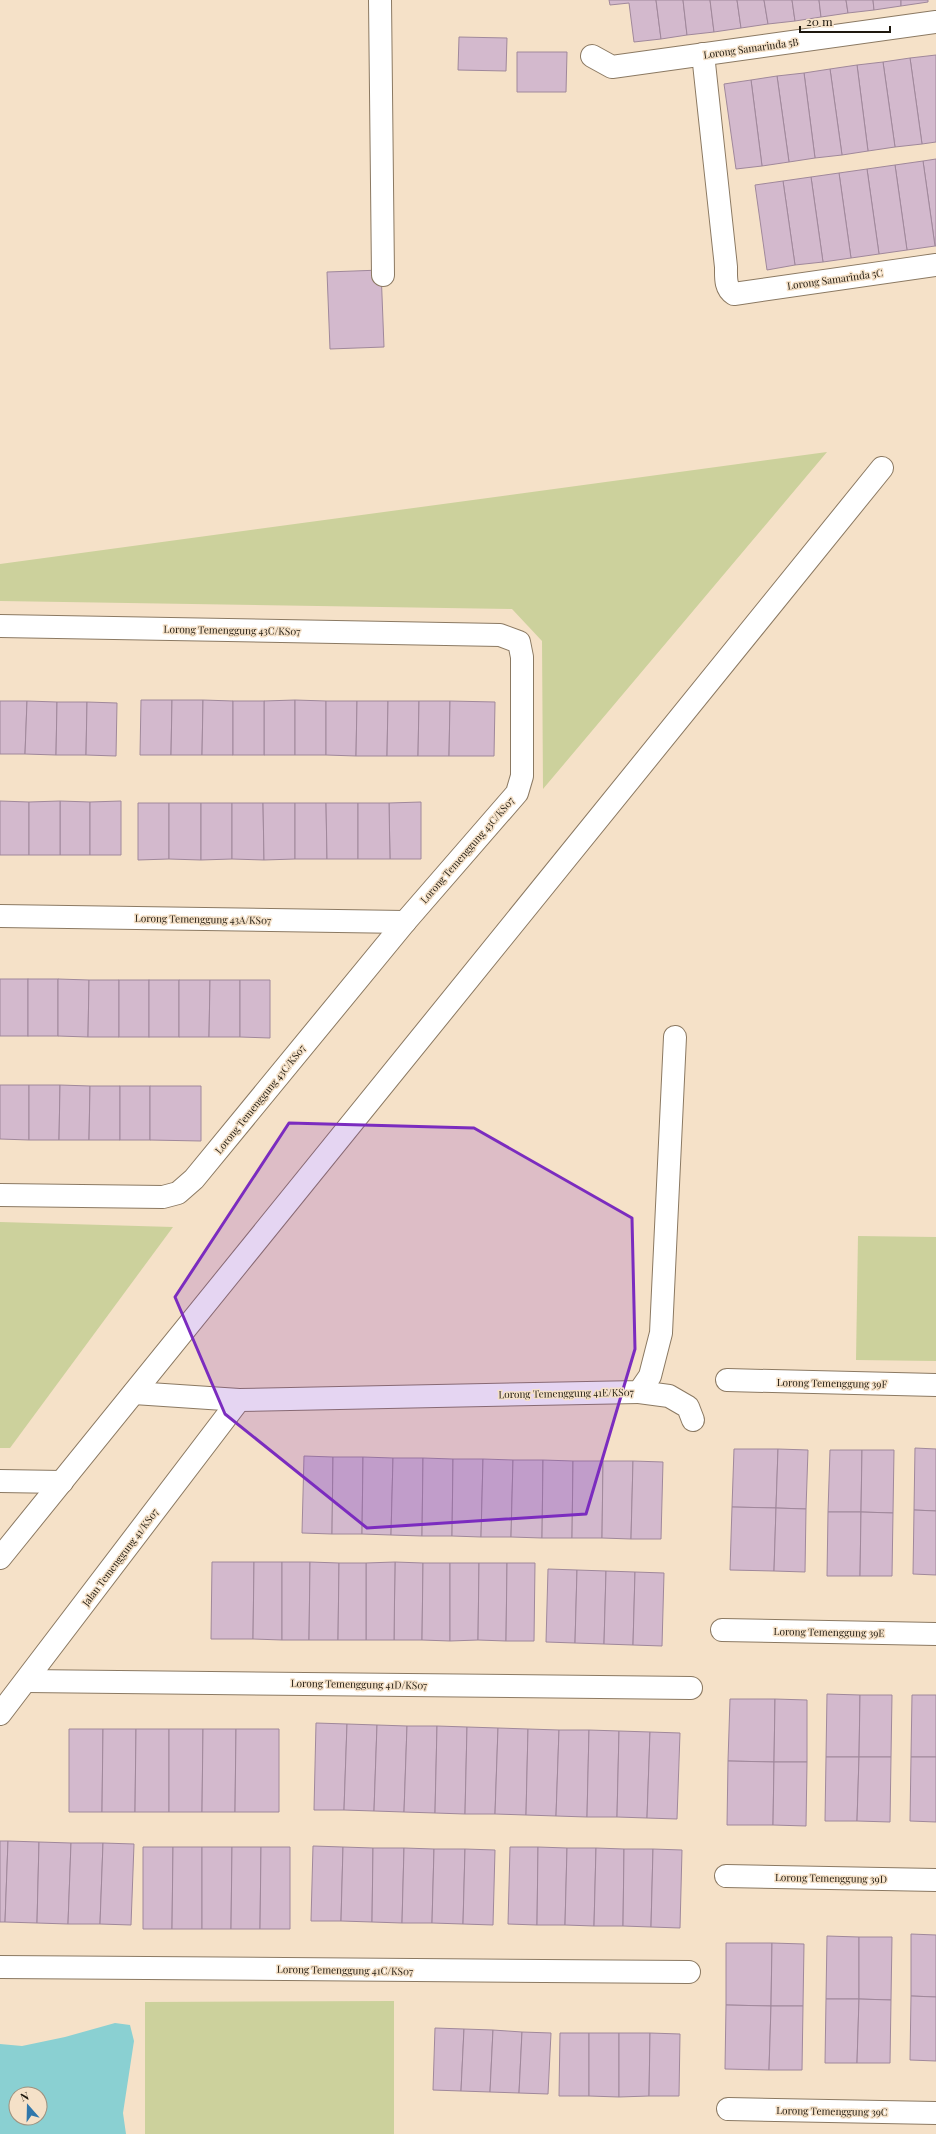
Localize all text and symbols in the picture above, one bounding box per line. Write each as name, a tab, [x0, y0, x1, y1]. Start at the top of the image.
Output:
scale bar	[800, 8, 890, 34]
text: 20 m	[806, 13, 833, 29]
street label: Lorong Samarinda 5B	[703, 34, 799, 62]
street label: Lorong Samarinda 5C	[786, 265, 884, 293]
street label: Lorong Temenggung 43C/KS07	[163, 622, 301, 638]
street label: Lorong Temenggung 43C/KS07	[417, 794, 517, 906]
street label: Lorong Temenggung 43A/KS07	[135, 911, 271, 927]
street label: Lorong Temenggung 43C/KS07	[212, 1041, 308, 1157]
street label: Lorong Temenggung 39F	[777, 1375, 888, 1391]
street label: Lorong Temenggung 41E/KS07	[498, 1385, 634, 1401]
street label: Jalan Temenggung 41/KS07	[78, 1505, 161, 1609]
street label: Lorong Temenggung 39E	[773, 1624, 885, 1640]
street label: Lorong Temenggung 41D/KS07	[291, 1676, 427, 1692]
street label: Lorong Temenggung 39D	[775, 1870, 887, 1886]
street label: Lorong Temenggung 41C/KS07	[277, 1962, 413, 1978]
north arrow	[8, 2086, 48, 2126]
text: N	[18, 2088, 31, 2105]
street label: Lorong Temenggung 39C	[776, 2103, 888, 2119]

